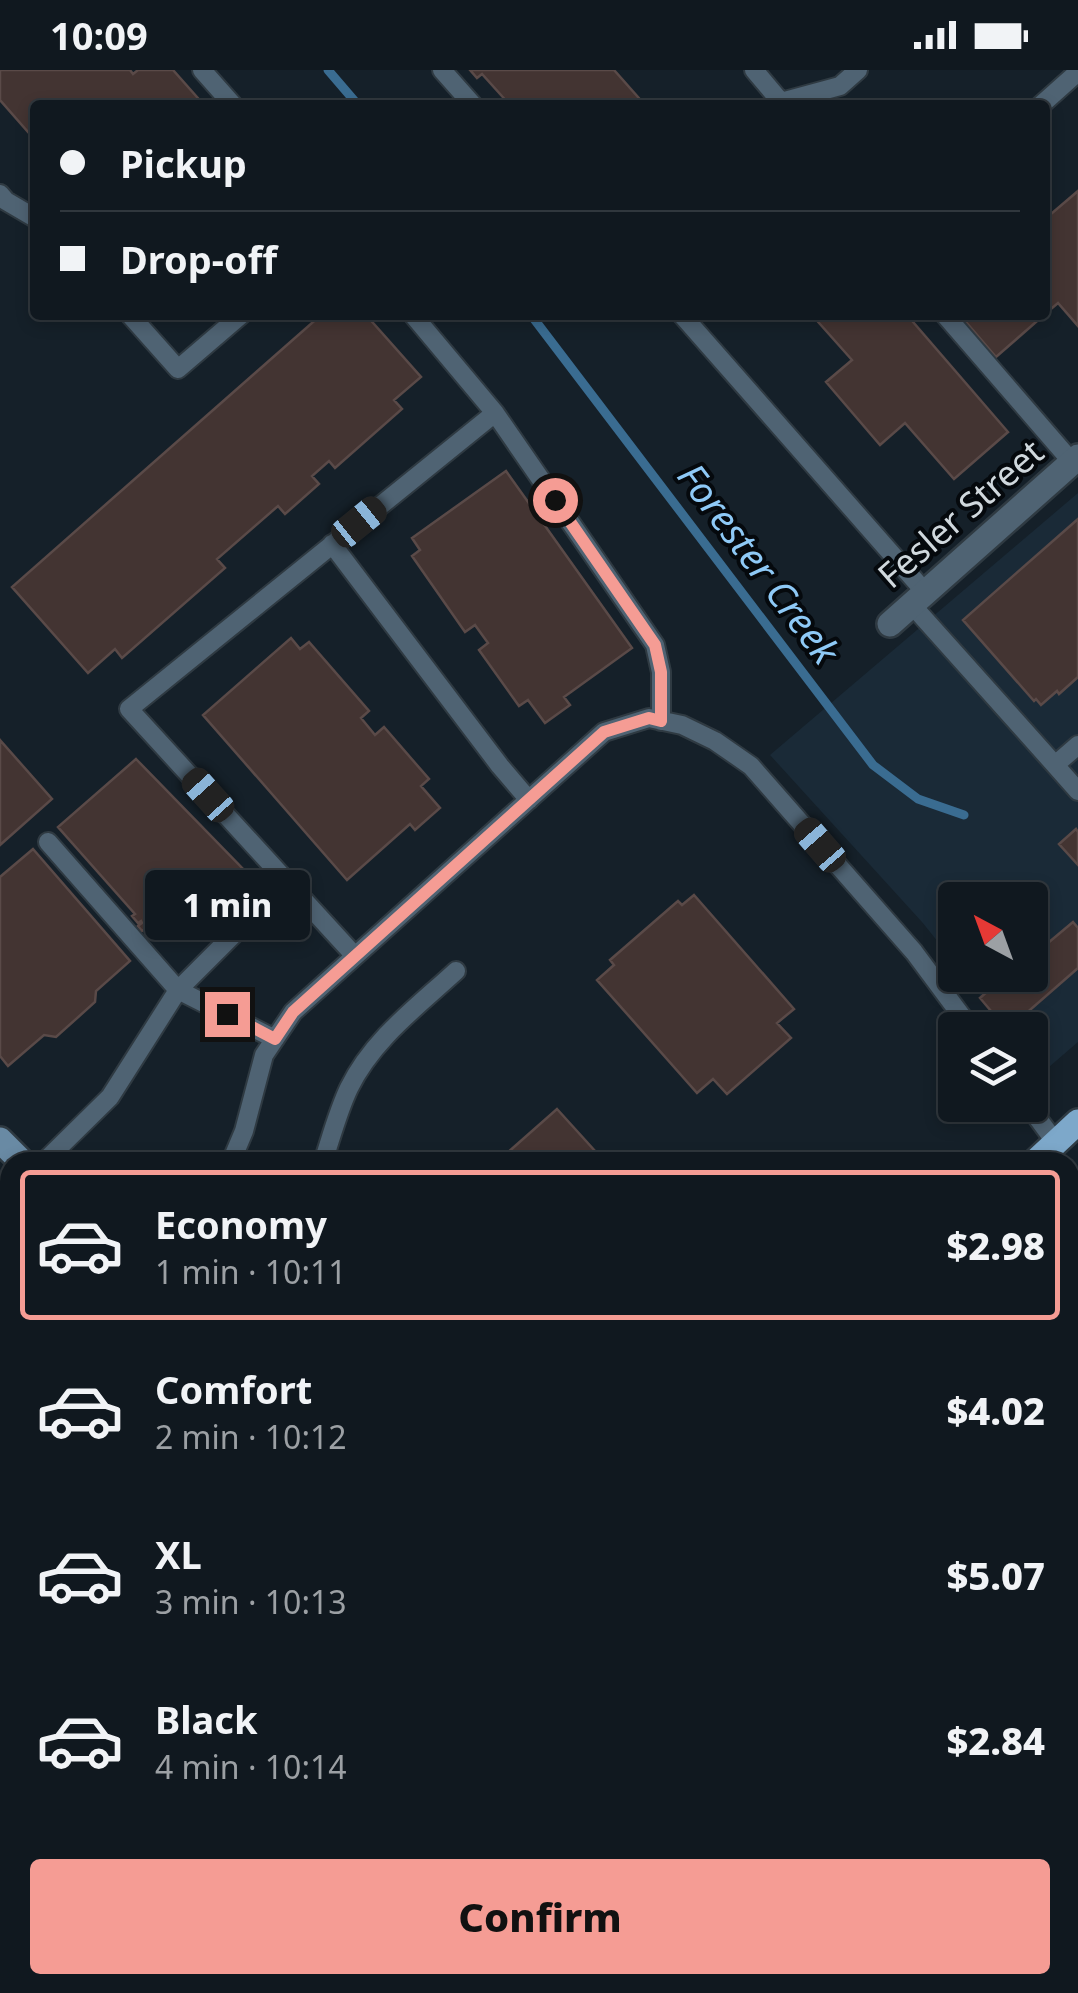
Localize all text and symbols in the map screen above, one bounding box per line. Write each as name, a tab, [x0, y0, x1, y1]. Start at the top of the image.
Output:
text: 10:09	[50, 9, 148, 61]
text: Pickup	[120, 137, 247, 189]
text: Drop-off	[120, 233, 277, 285]
street label: Fesler Street	[867, 428, 1053, 598]
water label: Forester Creek	[667, 452, 853, 675]
route start	[533, 478, 578, 523]
car	[326, 491, 392, 553]
car	[177, 763, 239, 827]
car	[789, 813, 851, 877]
callout: 1 min	[144, 869, 310, 939]
north arrow	[938, 882, 1048, 992]
map controls	[938, 882, 1048, 1122]
text: 1 min	[183, 883, 272, 926]
route end	[205, 992, 250, 1037]
button: layers	[938, 1012, 1048, 1122]
text: Economy	[155, 1198, 327, 1250]
icon: car	[35, 1200, 125, 1290]
text: $2.98	[946, 1219, 1045, 1271]
text: 1 min · 10:11	[155, 1250, 347, 1293]
text: Comfort	[155, 1363, 312, 1415]
icon: car	[35, 1365, 125, 1455]
text: $4.02	[946, 1384, 1045, 1436]
text: 2 min · 10:12	[155, 1415, 347, 1458]
text: XL	[155, 1528, 202, 1580]
icon: car	[35, 1530, 125, 1620]
text: $5.07	[946, 1549, 1045, 1601]
text: 3 min · 10:13	[155, 1580, 347, 1623]
text: Black	[155, 1693, 258, 1745]
icon: car	[35, 1695, 125, 1785]
text: $2.84	[946, 1714, 1045, 1766]
text: 4 min · 10:14	[155, 1745, 347, 1788]
button: Confirm	[30, 1859, 1050, 1974]

